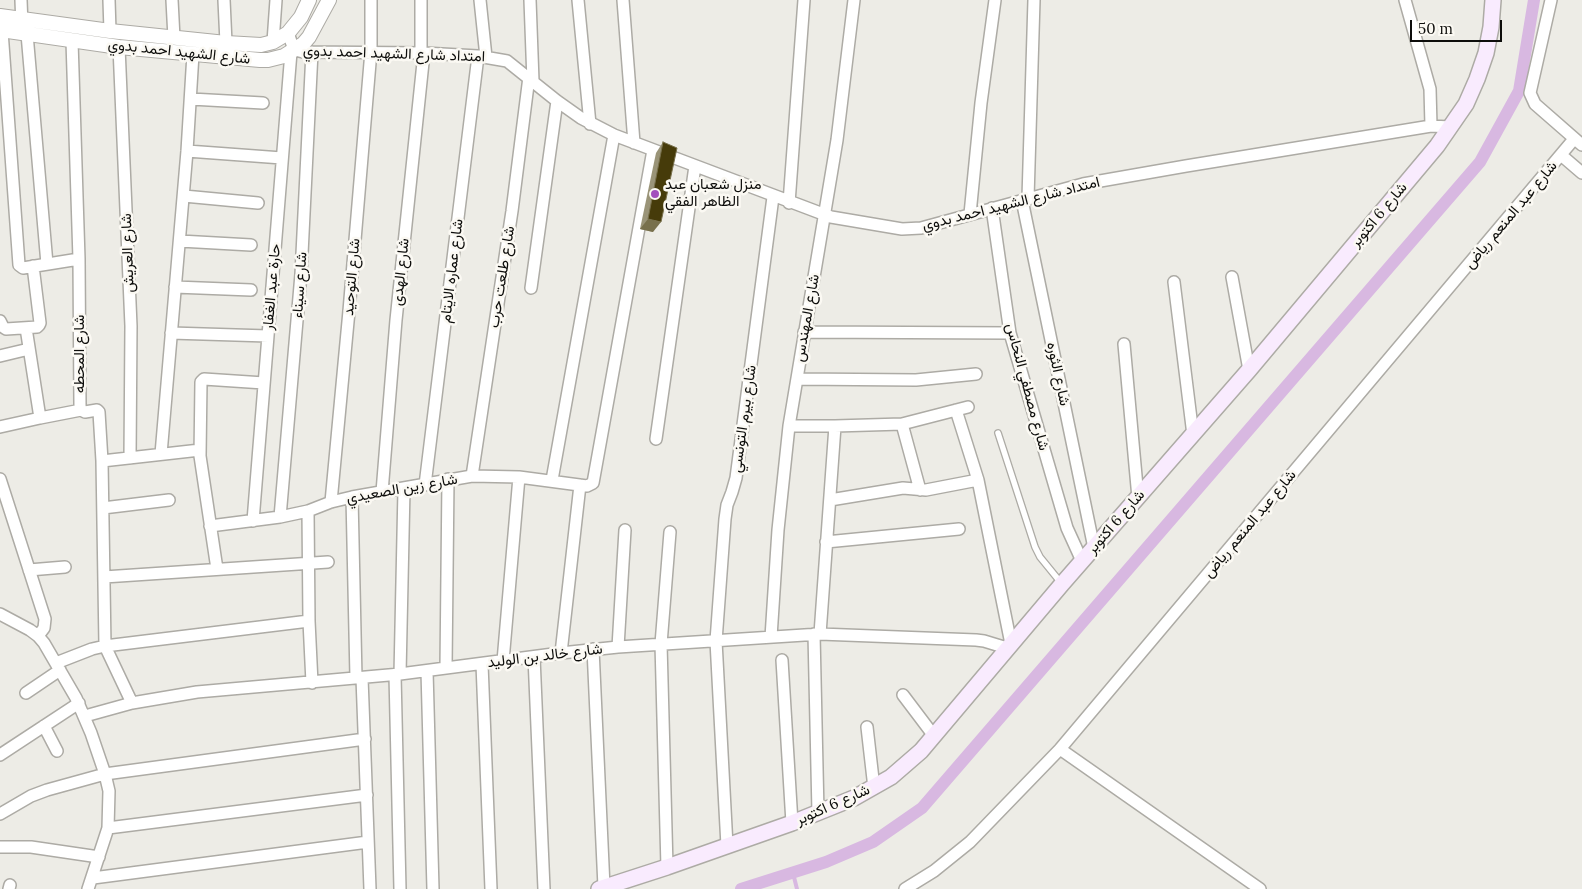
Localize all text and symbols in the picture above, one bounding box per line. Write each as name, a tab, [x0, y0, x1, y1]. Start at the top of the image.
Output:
scale bar	[1412, 10, 1504, 42]
text: 50 m	[1418, 19, 1453, 38]
street label: شارع الشهيد احمد بدوي	[107, 36, 251, 68]
street label: امتداد شارع الشهيد احمد بدوي	[302, 42, 486, 66]
street label: شارع عبد المنعم رياض	[1461, 158, 1561, 272]
street label: امتداد شارع الشهيد احمد بدوي	[920, 173, 1102, 235]
place label: منزل شعبان عبد الظاهر الفقي	[665, 176, 762, 211]
street label: شارع 6 اكتوبر	[1347, 179, 1411, 251]
marker: منزل شعبان عبد الظاهر الفقي	[649, 188, 661, 200]
street label: شارع العريش	[118, 213, 138, 293]
street label: شارع عماره الايتام	[437, 218, 467, 324]
street label: شارع طلعت حرب	[485, 225, 519, 329]
street label: شارع الهدى	[388, 237, 414, 307]
street label: شارع التوحيد	[340, 238, 364, 316]
street label: حارة عبد الغفار	[259, 243, 285, 331]
street label: شارع سيناء	[289, 251, 311, 319]
street label: شارع المهندس	[790, 273, 824, 363]
street label: شارع المحطه	[71, 315, 89, 393]
street label: شارع مصطفي النحاس	[1001, 321, 1053, 453]
street label: شارع الثوره	[1042, 340, 1074, 408]
street label: شارع بيرم التونسي	[728, 364, 760, 474]
street label: شارع عبد المنعم رياض	[1200, 467, 1300, 581]
street label: شارع زين الصعيدي	[345, 470, 459, 508]
street label: شارع 6 اكتوبر	[1083, 486, 1149, 558]
street label: شارع خالد بن الوليد	[486, 640, 604, 672]
street label: شارع 6 اكتوبر	[793, 781, 873, 829]

